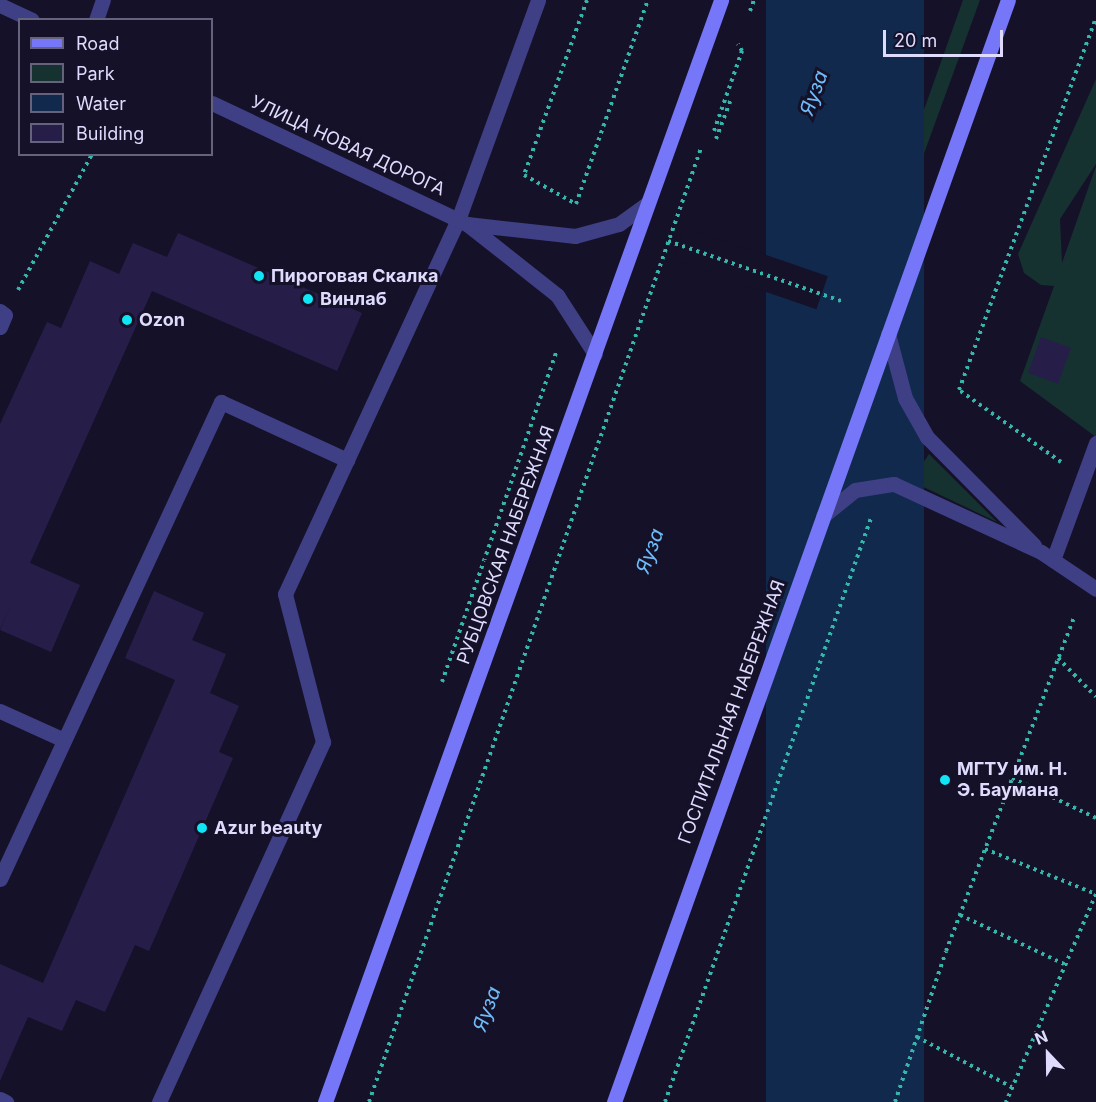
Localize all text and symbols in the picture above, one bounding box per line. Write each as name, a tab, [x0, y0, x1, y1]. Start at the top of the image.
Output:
legend	[18, 18, 213, 156]
scale bar	[886, 18, 1006, 56]
text: 20 m	[894, 30, 937, 51]
text: Road	[76, 33, 119, 54]
text: Park	[76, 63, 115, 84]
water label: Яуза	[795, 67, 833, 119]
street label: УЛИЦА НОВАЯ ДОРОГА	[247, 91, 449, 201]
text: Water	[76, 93, 126, 114]
text: Building	[76, 123, 144, 144]
place label: Пироговая Скалка	[271, 265, 438, 287]
marker: Пироговая Скалка	[252, 269, 266, 283]
place label: Винлаб	[320, 288, 387, 310]
marker: Винлаб	[301, 292, 315, 306]
place label: Ozon	[139, 309, 185, 331]
marker: Ozon	[120, 313, 134, 327]
street label: РУБЦОВСКАЯ НАБЕРЕЖНАЯ	[453, 423, 559, 667]
water label: Яуза	[631, 525, 669, 577]
street label: ГОСПИТАЛЬНАЯ НАБЕРЕЖНАЯ	[674, 577, 790, 847]
place label: МГТУ им. Н. Э. Баумана	[957, 759, 1069, 802]
marker: МГТУ им. Н. Э. Баумана	[938, 773, 952, 787]
place label: Azur beauty	[214, 817, 322, 839]
marker: Azur beauty	[195, 821, 209, 835]
water label: Яуза	[468, 983, 506, 1035]
north arrow	[1018, 1024, 1078, 1084]
text: N	[1032, 1026, 1051, 1049]

